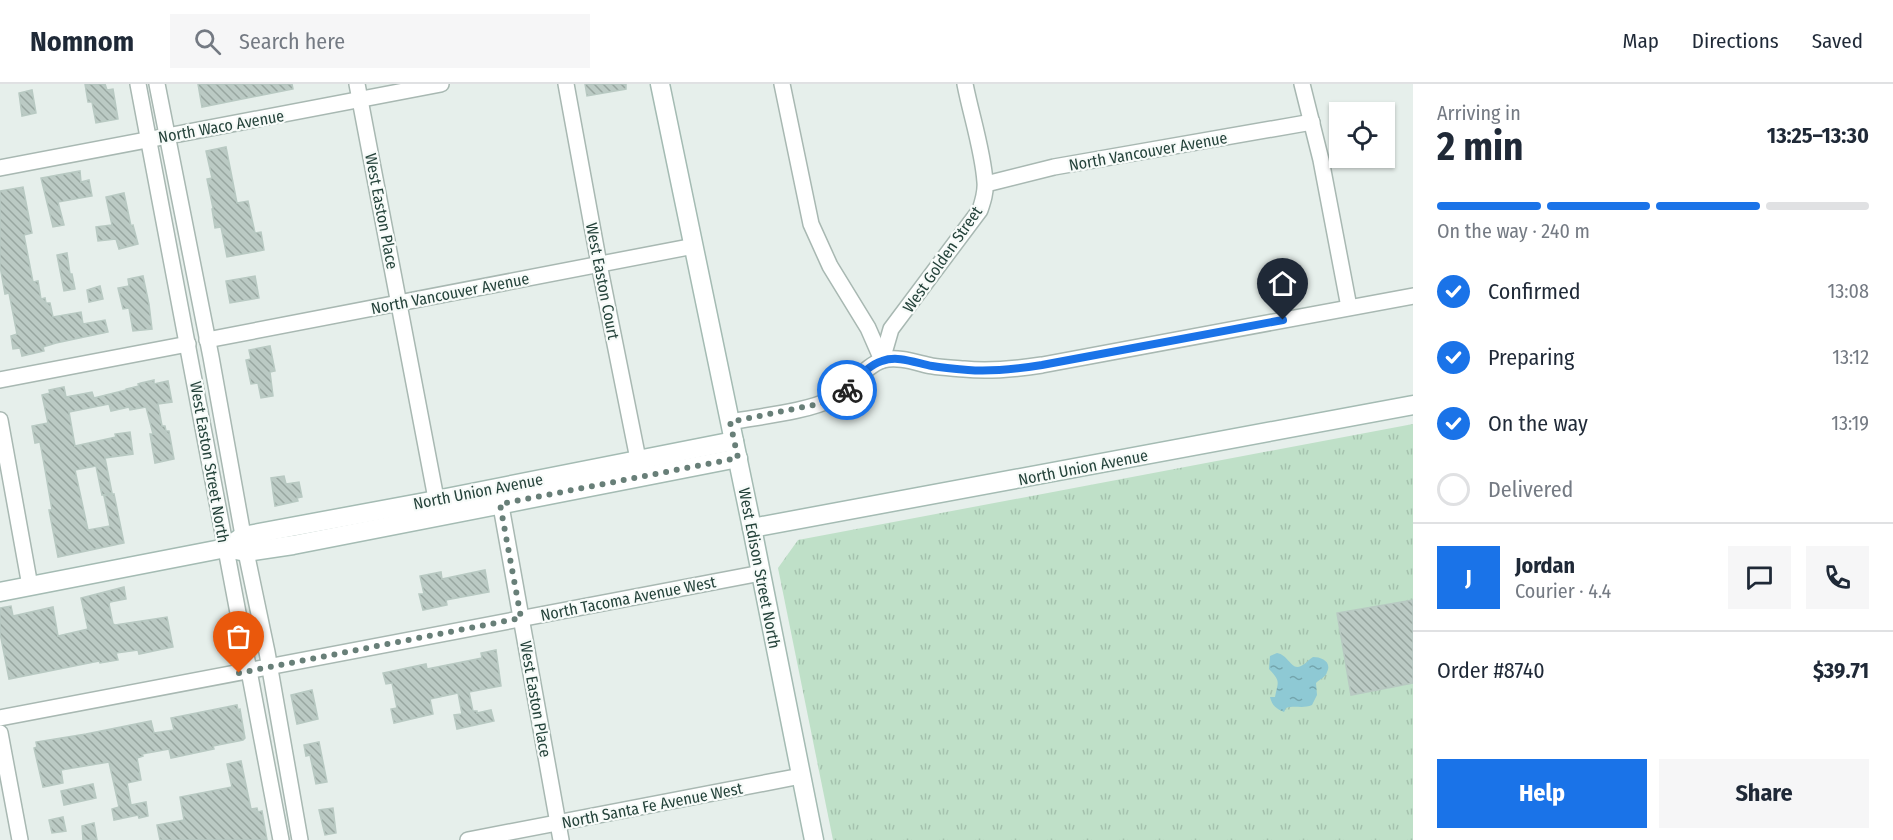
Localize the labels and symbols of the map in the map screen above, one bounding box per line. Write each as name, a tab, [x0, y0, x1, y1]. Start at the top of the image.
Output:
street label: North Waco Avenue	[157, 106, 286, 147]
street label: North Vancouver Avenue	[1067, 128, 1229, 175]
street label: West Easton Place	[361, 152, 402, 271]
street label: West Golden Street	[899, 202, 987, 316]
street label: West Easton Court	[582, 221, 623, 342]
pin	[1257, 258, 1308, 320]
street label: North Vancouver Avenue	[369, 269, 531, 318]
courier	[817, 360, 877, 420]
street label: West Easton Street North	[186, 380, 233, 544]
street label: North Union Avenue	[1017, 446, 1150, 489]
street label: North Union Avenue	[412, 470, 545, 513]
street label: West Edison Street North	[735, 486, 784, 650]
street label: North Tacoma Avenue West	[539, 572, 718, 625]
pin	[213, 611, 264, 673]
street label: West Easton Place	[516, 639, 555, 759]
street label: North Santa Fe Avenue West	[560, 778, 745, 832]

